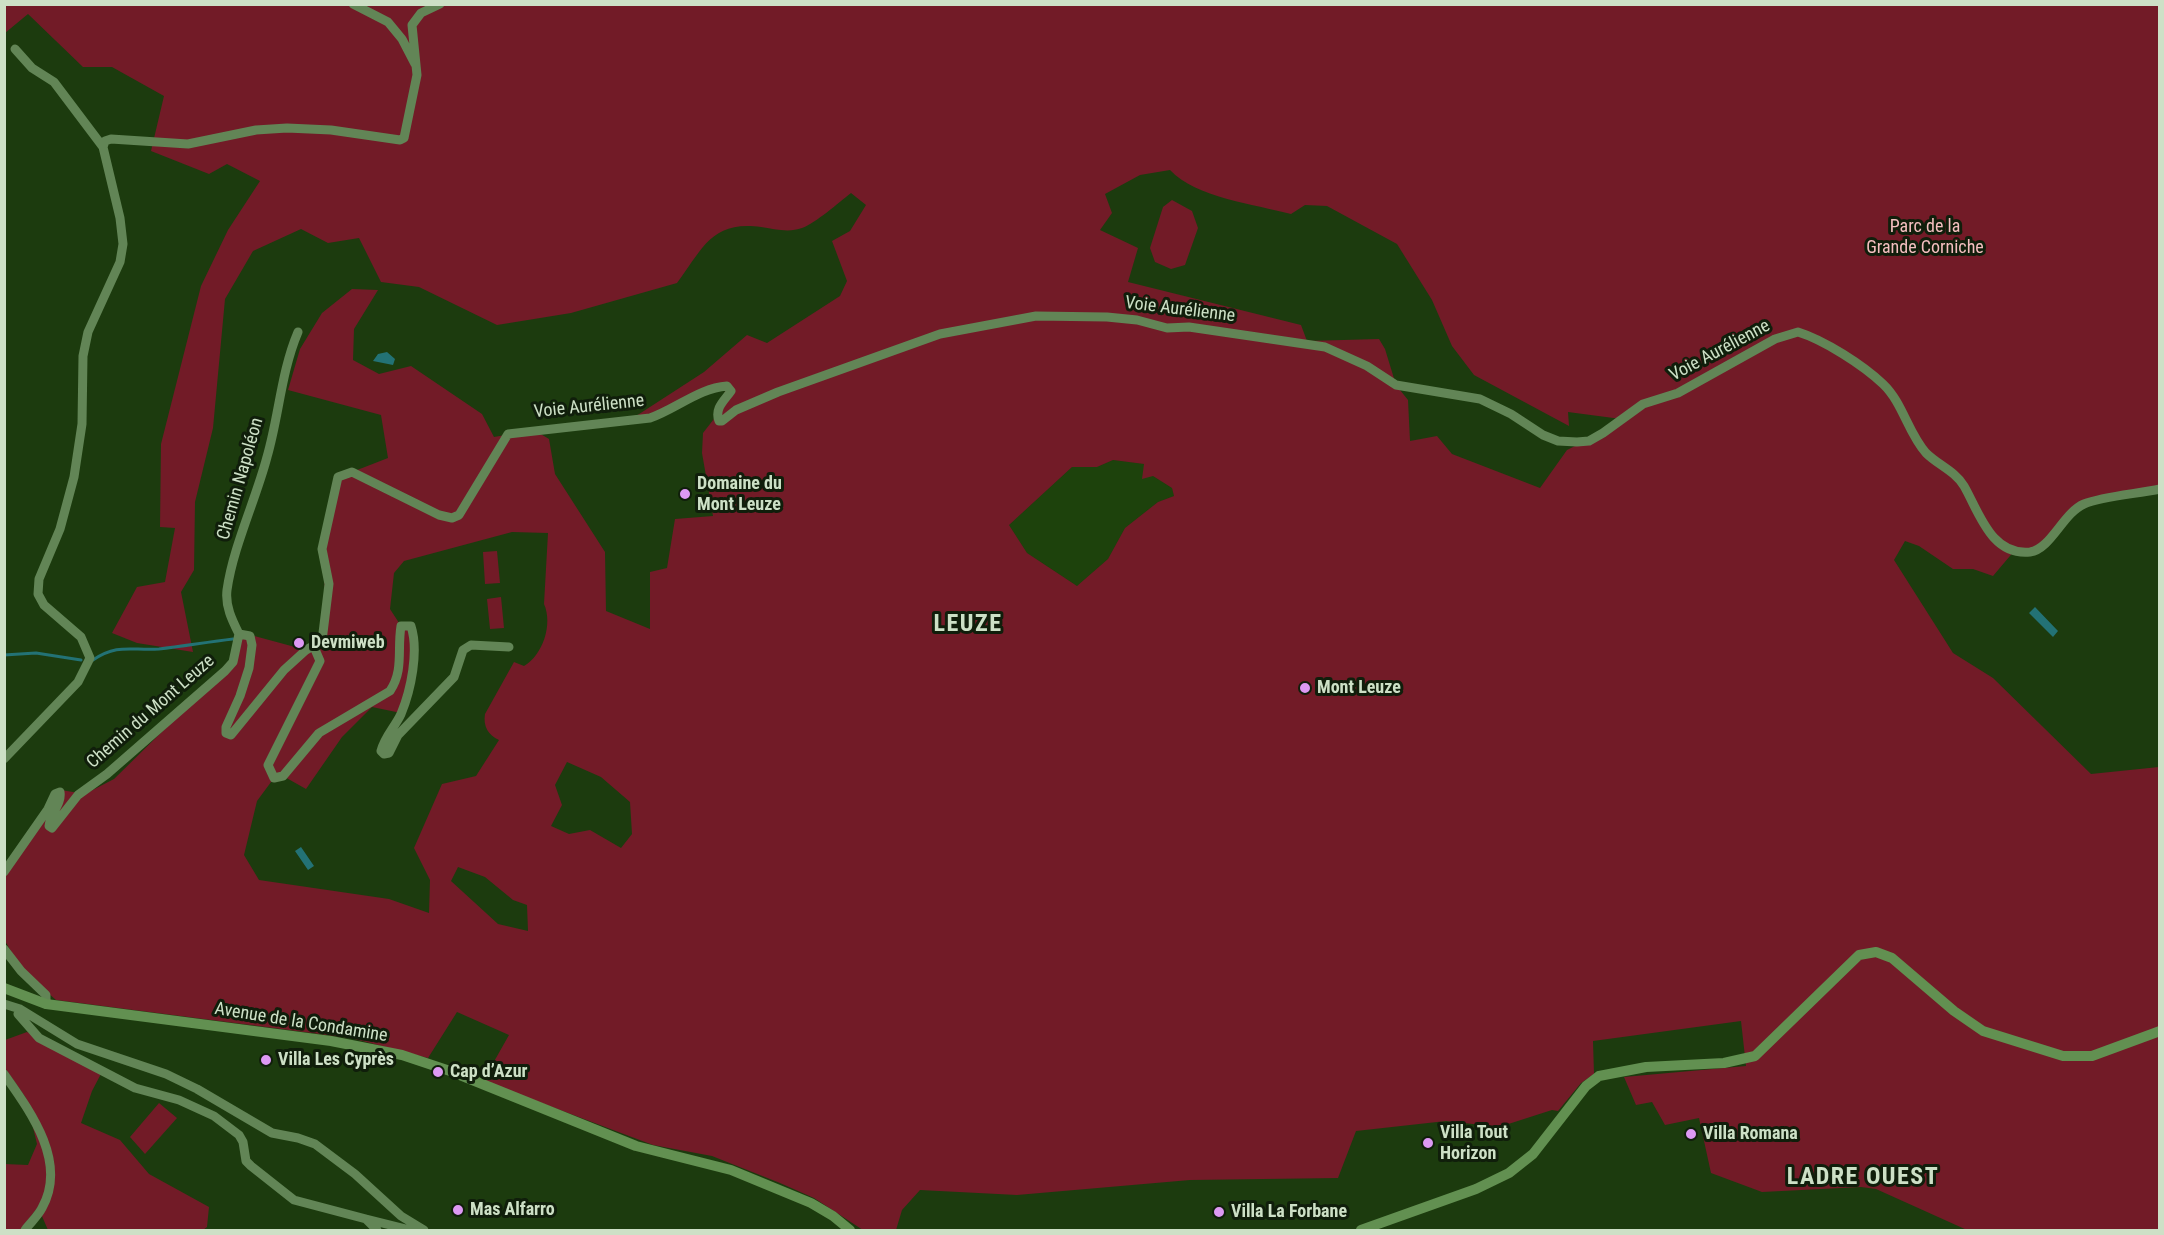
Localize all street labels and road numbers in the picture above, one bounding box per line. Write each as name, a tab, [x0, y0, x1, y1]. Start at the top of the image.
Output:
street label: Voie Aurélienne	[1124, 293, 1236, 327]
street label: Voie Aurélienne	[1666, 315, 1774, 387]
street label: Voie Aurélienne	[533, 390, 645, 424]
street label: Chemin Napoléon	[213, 416, 269, 542]
street label: Chemin du Mont Leuze	[83, 651, 219, 773]
street label: Avenue de la Condamine	[213, 999, 389, 1047]

